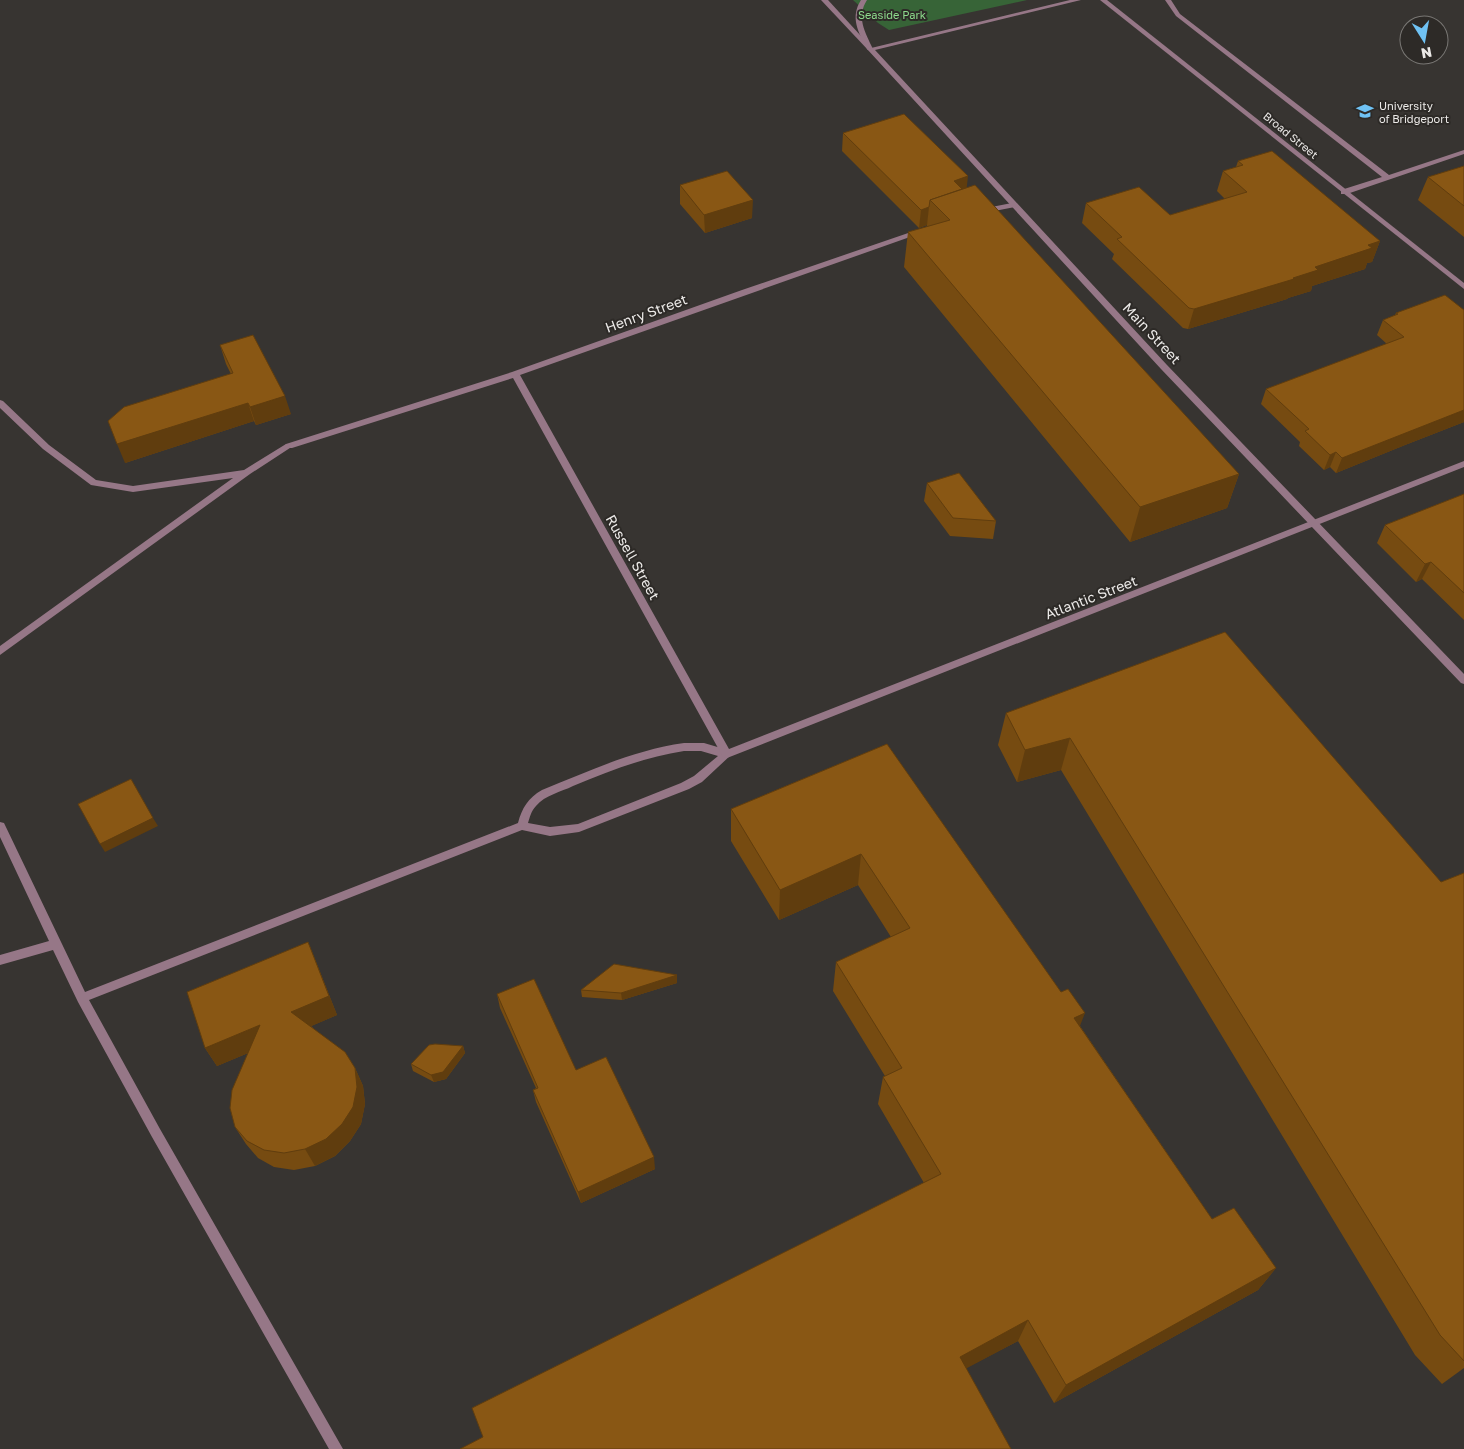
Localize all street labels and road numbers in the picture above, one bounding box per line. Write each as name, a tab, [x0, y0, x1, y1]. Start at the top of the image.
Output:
street label: Broad Street	[1261, 109, 1321, 161]
street label: Henry Street	[603, 290, 689, 336]
street label: Main Street	[1119, 299, 1185, 367]
street label: Russell Street	[603, 512, 663, 602]
street label: Atlantic Street	[1043, 572, 1139, 622]

